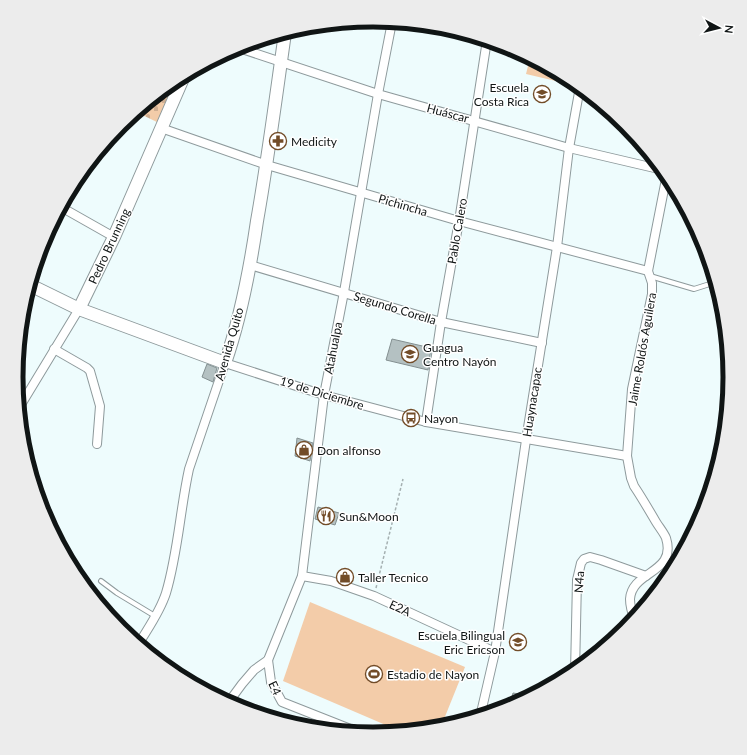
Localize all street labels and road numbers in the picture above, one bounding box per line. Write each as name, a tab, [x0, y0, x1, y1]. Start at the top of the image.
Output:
street label: Huáscar	[425, 100, 471, 126]
street label: Pichincha	[377, 191, 429, 219]
street label: Pablo Calero	[444, 197, 470, 265]
street label: Pedro Brunning	[85, 206, 133, 286]
street label: Segundo Corella	[352, 288, 438, 328]
street label: Jaime Roldós Aguilera	[625, 291, 659, 407]
street label: Avenida Quito	[211, 305, 247, 382]
street label: Atahualpa	[321, 321, 345, 375]
street label: Huaynacapac	[519, 366, 545, 438]
street label: 19 de Diciembre	[278, 373, 366, 413]
street label: N4a	[571, 570, 587, 594]
street label: E2A	[387, 597, 414, 620]
street label: E4	[265, 679, 285, 697]

